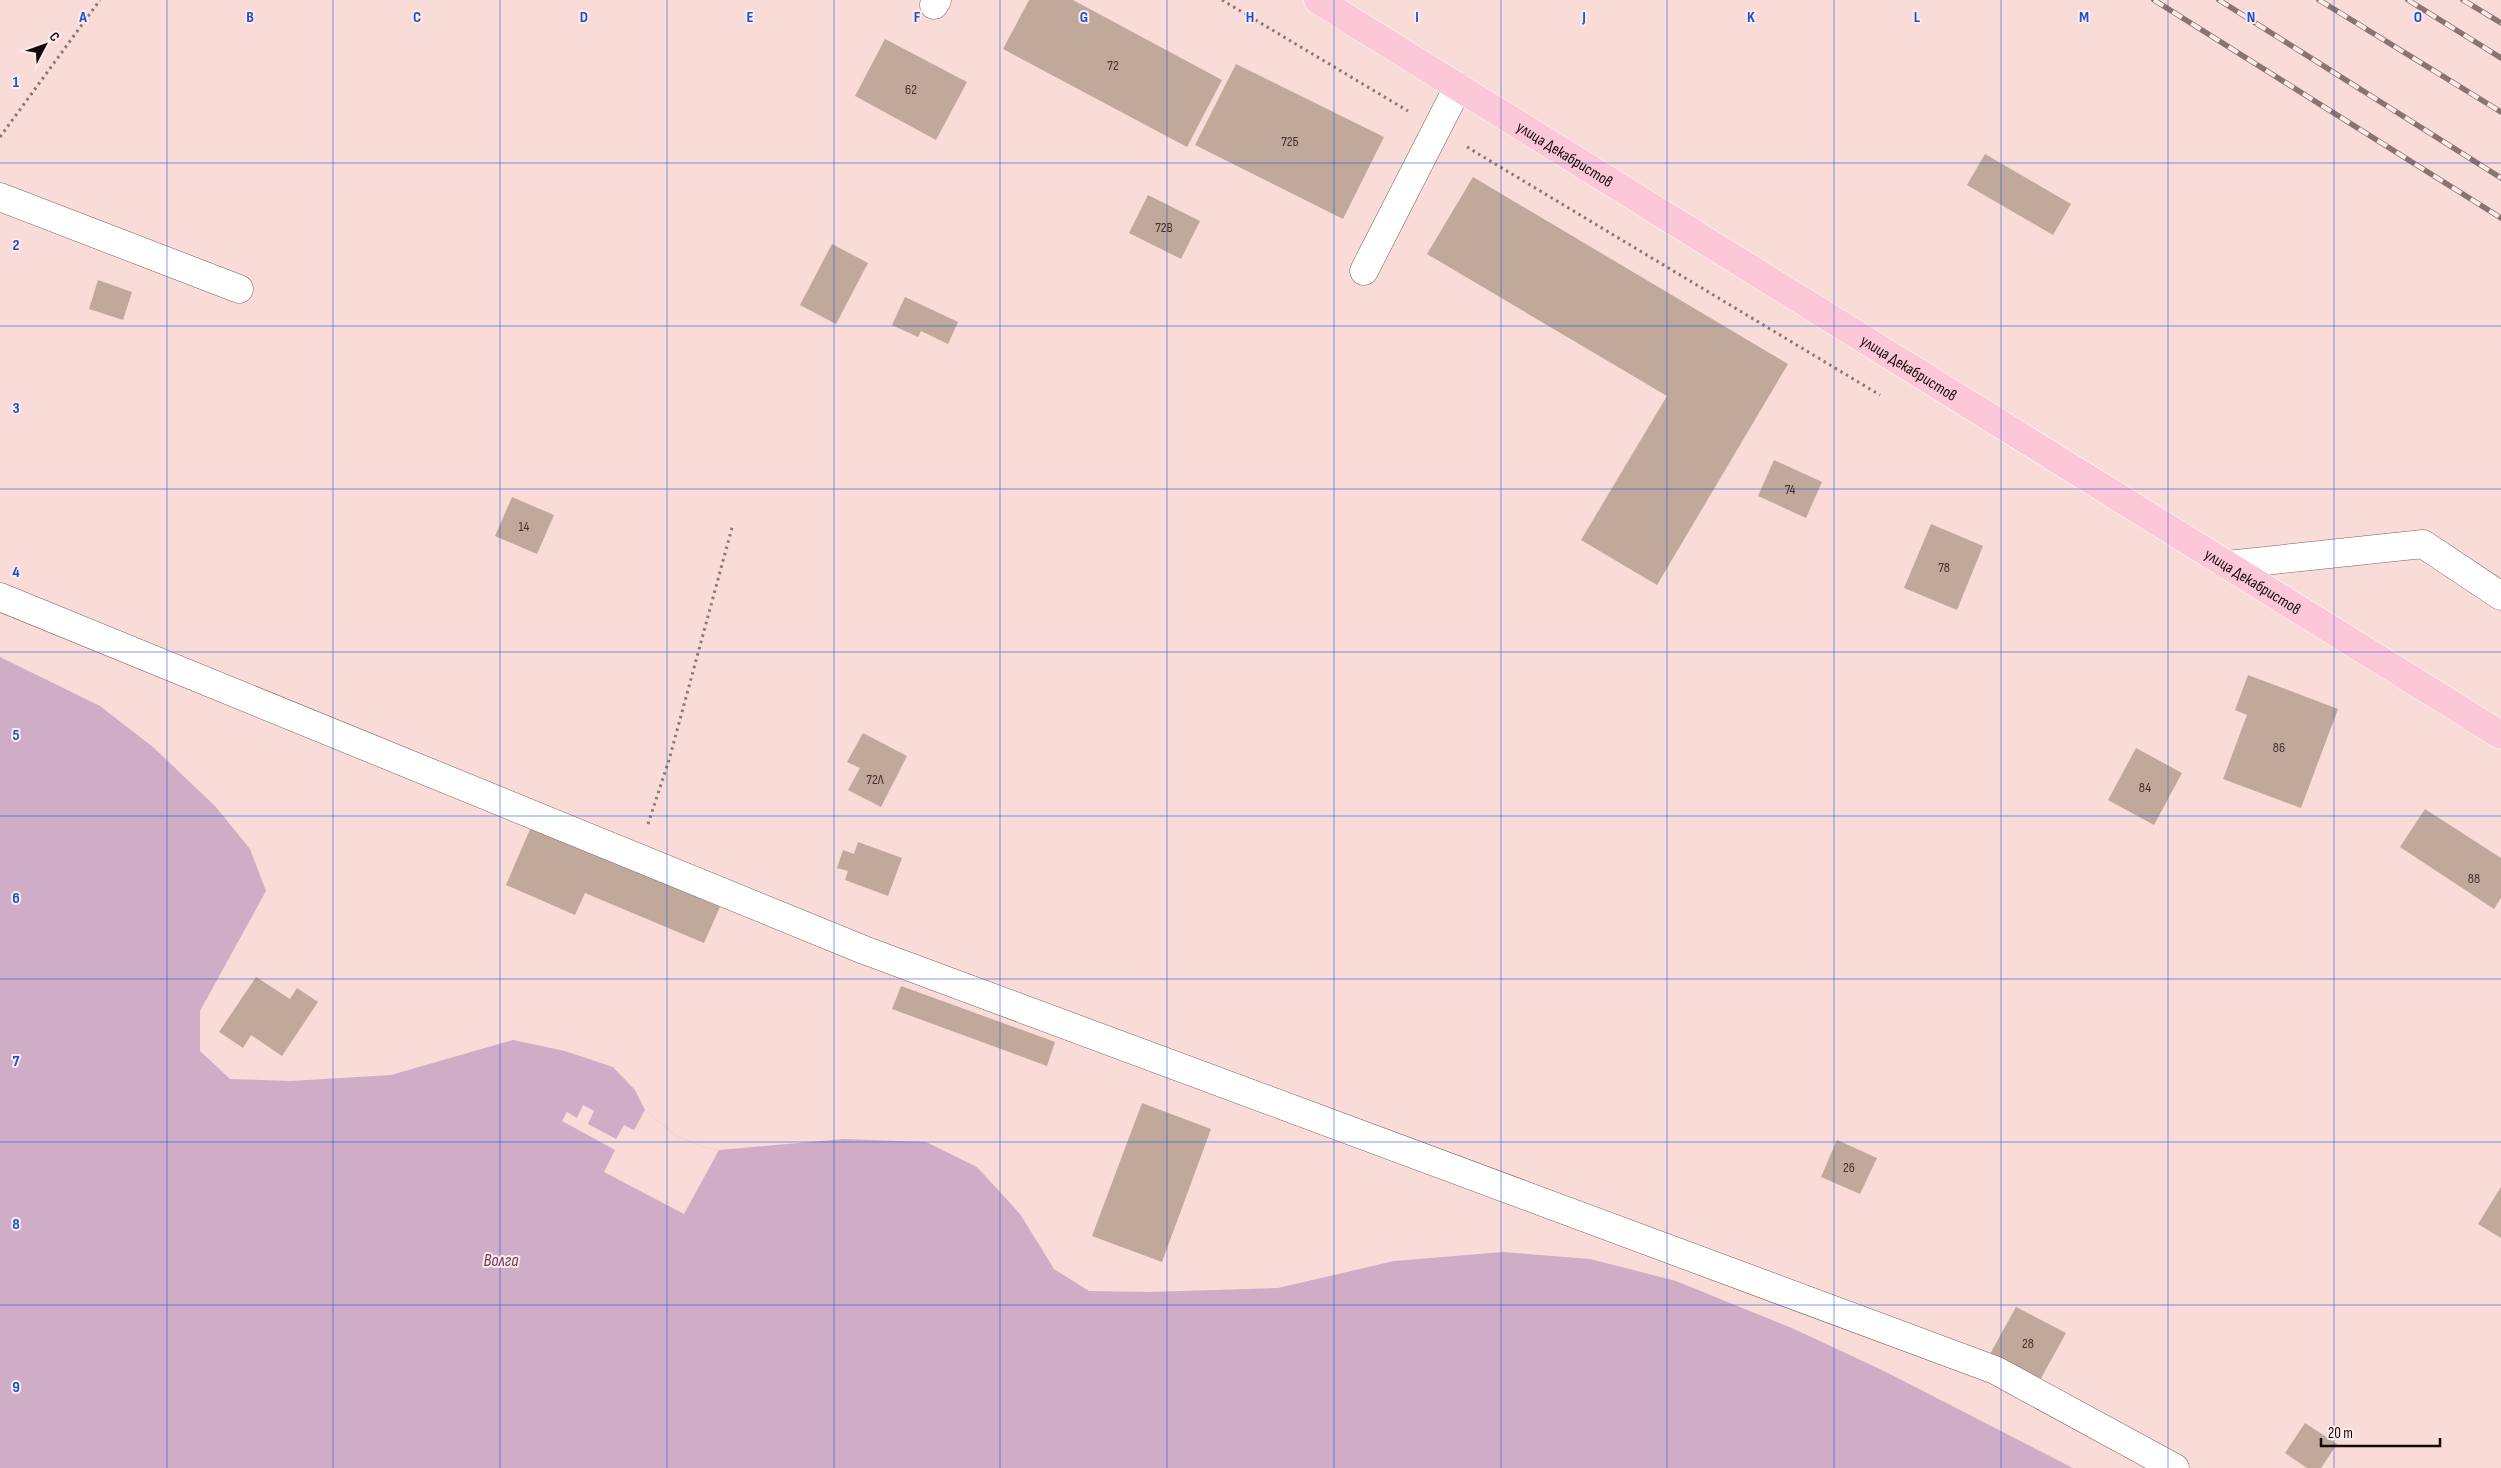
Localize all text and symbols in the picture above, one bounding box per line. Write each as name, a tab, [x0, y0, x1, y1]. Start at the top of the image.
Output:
text: A	[78, 8, 87, 27]
text: B	[246, 8, 254, 27]
text: C	[413, 8, 421, 27]
text: D	[580, 8, 588, 27]
text: E	[747, 8, 754, 27]
text: F	[914, 8, 921, 27]
text: G	[1080, 8, 1088, 27]
text: H	[1246, 8, 1254, 27]
text: I	[1415, 8, 1419, 27]
text: J	[1581, 8, 1586, 27]
text: K	[1747, 8, 1755, 27]
text: L	[1914, 8, 1921, 27]
text: M	[2079, 8, 2089, 27]
text: N	[2247, 8, 2255, 27]
text: O	[2414, 8, 2422, 27]
north arrow	[20, 20, 70, 70]
text: С	[46, 29, 63, 45]
house number: 72	[1107, 57, 1119, 74]
text: 1	[13, 73, 20, 92]
house number: 62	[905, 81, 917, 98]
street label: улица Декабристов	[1513, 118, 1616, 192]
house number: 72Б	[1281, 133, 1299, 150]
house number: 72В	[1155, 219, 1173, 236]
text: 2	[12, 236, 20, 255]
street label: улица Декабристов	[1857, 331, 1960, 406]
text: 3	[12, 399, 20, 418]
house number: 74	[1785, 481, 1796, 498]
house number: 14	[519, 518, 530, 535]
street label: улица Декабристов	[2201, 545, 2304, 619]
house number: 78	[1938, 559, 1950, 576]
text: 4	[12, 563, 20, 582]
text: 5	[12, 726, 20, 745]
house number: 86	[2273, 739, 2285, 756]
house number: 72Л	[866, 771, 884, 788]
house number: 84	[2139, 779, 2151, 796]
house number: 88	[2468, 870, 2480, 887]
text: 6	[12, 889, 20, 908]
text: 7	[13, 1052, 20, 1071]
house number: 26	[1843, 1159, 1855, 1176]
text: 8	[12, 1215, 20, 1234]
water label: Волга	[483, 1250, 519, 1271]
house number: 28	[2022, 1335, 2034, 1352]
text: 9	[12, 1378, 20, 1397]
scale bar	[2321, 1416, 2440, 1448]
text: 20 m	[2328, 1424, 2353, 1443]

